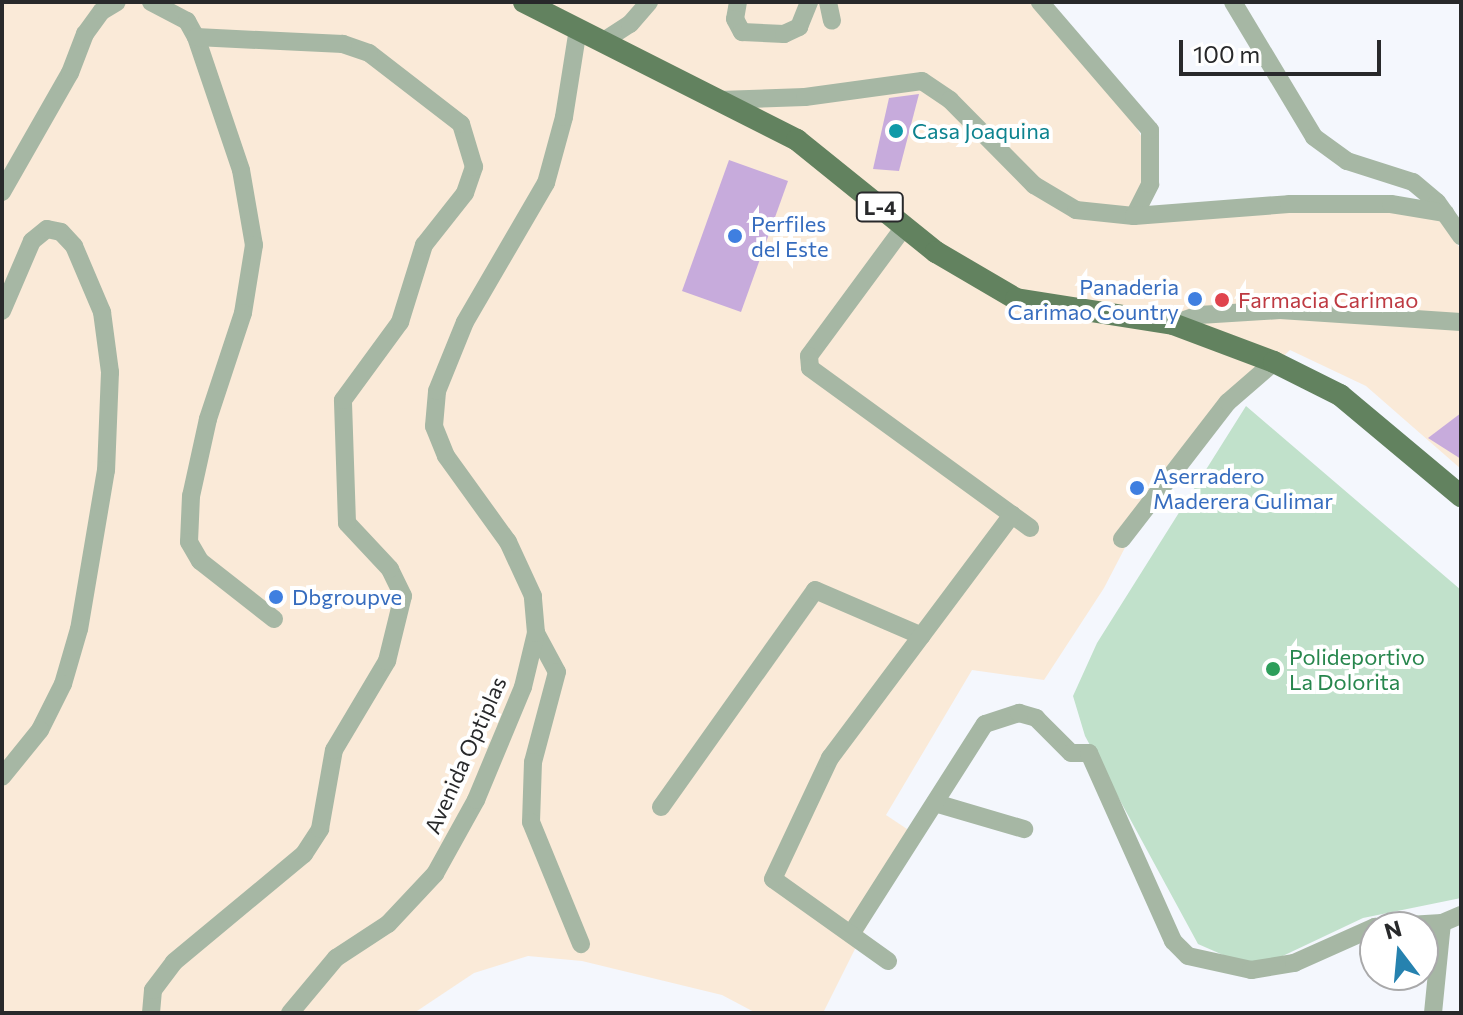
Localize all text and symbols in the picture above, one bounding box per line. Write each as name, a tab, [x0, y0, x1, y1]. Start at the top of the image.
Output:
scale bar	[1183, 24, 1385, 74]
text: 100 m	[1193, 39, 1260, 68]
place label: Casa Joaquina	[912, 118, 1050, 144]
marker: Casa Joaquina	[887, 122, 905, 140]
road number: L-4	[854, 191, 906, 223]
place label: Perfiles del Este	[751, 210, 829, 262]
marker: Perfiles del Este	[726, 227, 744, 245]
place label: Panaderia Carimao Country	[1008, 273, 1179, 324]
place label: Farmacia Carimao	[1238, 287, 1418, 313]
marker: Panaderia Carimao Country	[1186, 290, 1204, 308]
marker: Farmacia Carimao	[1213, 291, 1231, 309]
place label: Aserradero Maderera Gulimar	[1153, 462, 1333, 514]
marker: Aserradero Maderera Gulimar	[1128, 479, 1146, 497]
place label: Dbgroupve	[292, 584, 402, 610]
marker: Dbgroupve	[267, 588, 285, 606]
place label: Polideportivo La Dolorita	[1289, 643, 1425, 694]
marker: Polideportivo La Dolorita	[1264, 660, 1282, 678]
street label: Avenida Optiplas	[419, 672, 511, 838]
north arrow	[1359, 911, 1439, 991]
text: N	[1381, 914, 1404, 945]

